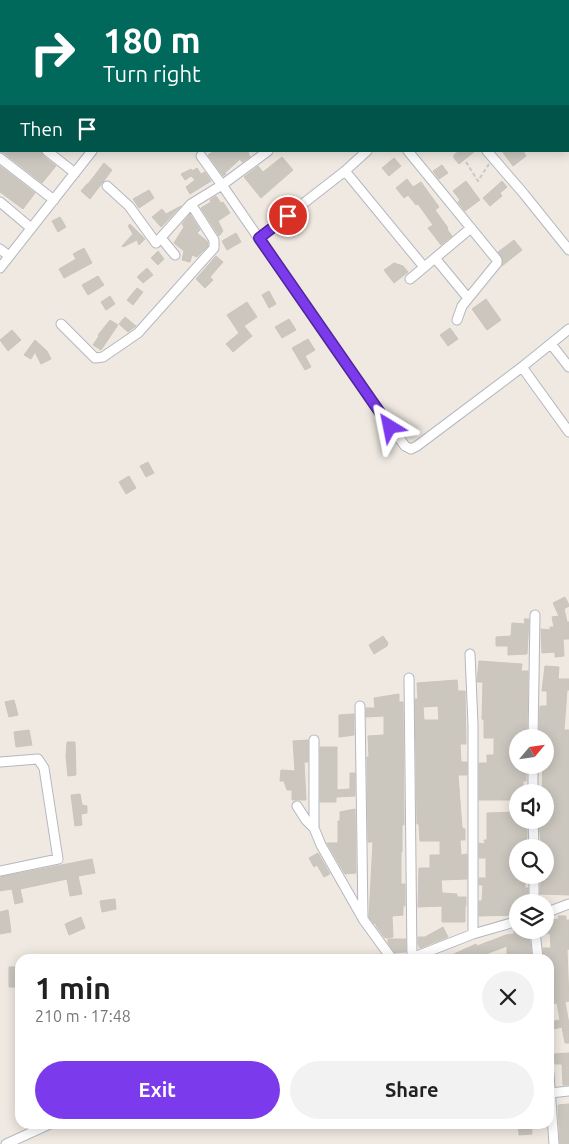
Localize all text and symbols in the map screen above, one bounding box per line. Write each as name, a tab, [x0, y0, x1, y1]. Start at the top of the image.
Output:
icon: right	[20, 20, 85, 85]
text: 180 m	[103, 20, 201, 60]
text: Turn right	[103, 61, 201, 86]
icon: arrive	[73, 115, 101, 143]
text: Then	[20, 118, 63, 140]
pin	[267, 195, 309, 237]
icon: arrive	[274, 202, 302, 230]
position arrow	[363, 400, 415, 452]
north arrow	[509, 729, 554, 774]
map controls	[509, 729, 554, 939]
button: sound	[509, 784, 554, 829]
button: search	[509, 839, 554, 884]
button: layers	[509, 894, 554, 939]
text: 1 min	[35, 971, 111, 1005]
button: close	[482, 971, 534, 1023]
text: 210 m · 17:48	[35, 1007, 131, 1025]
button: Exit	[35, 1061, 280, 1119]
button: Share	[290, 1061, 534, 1119]

